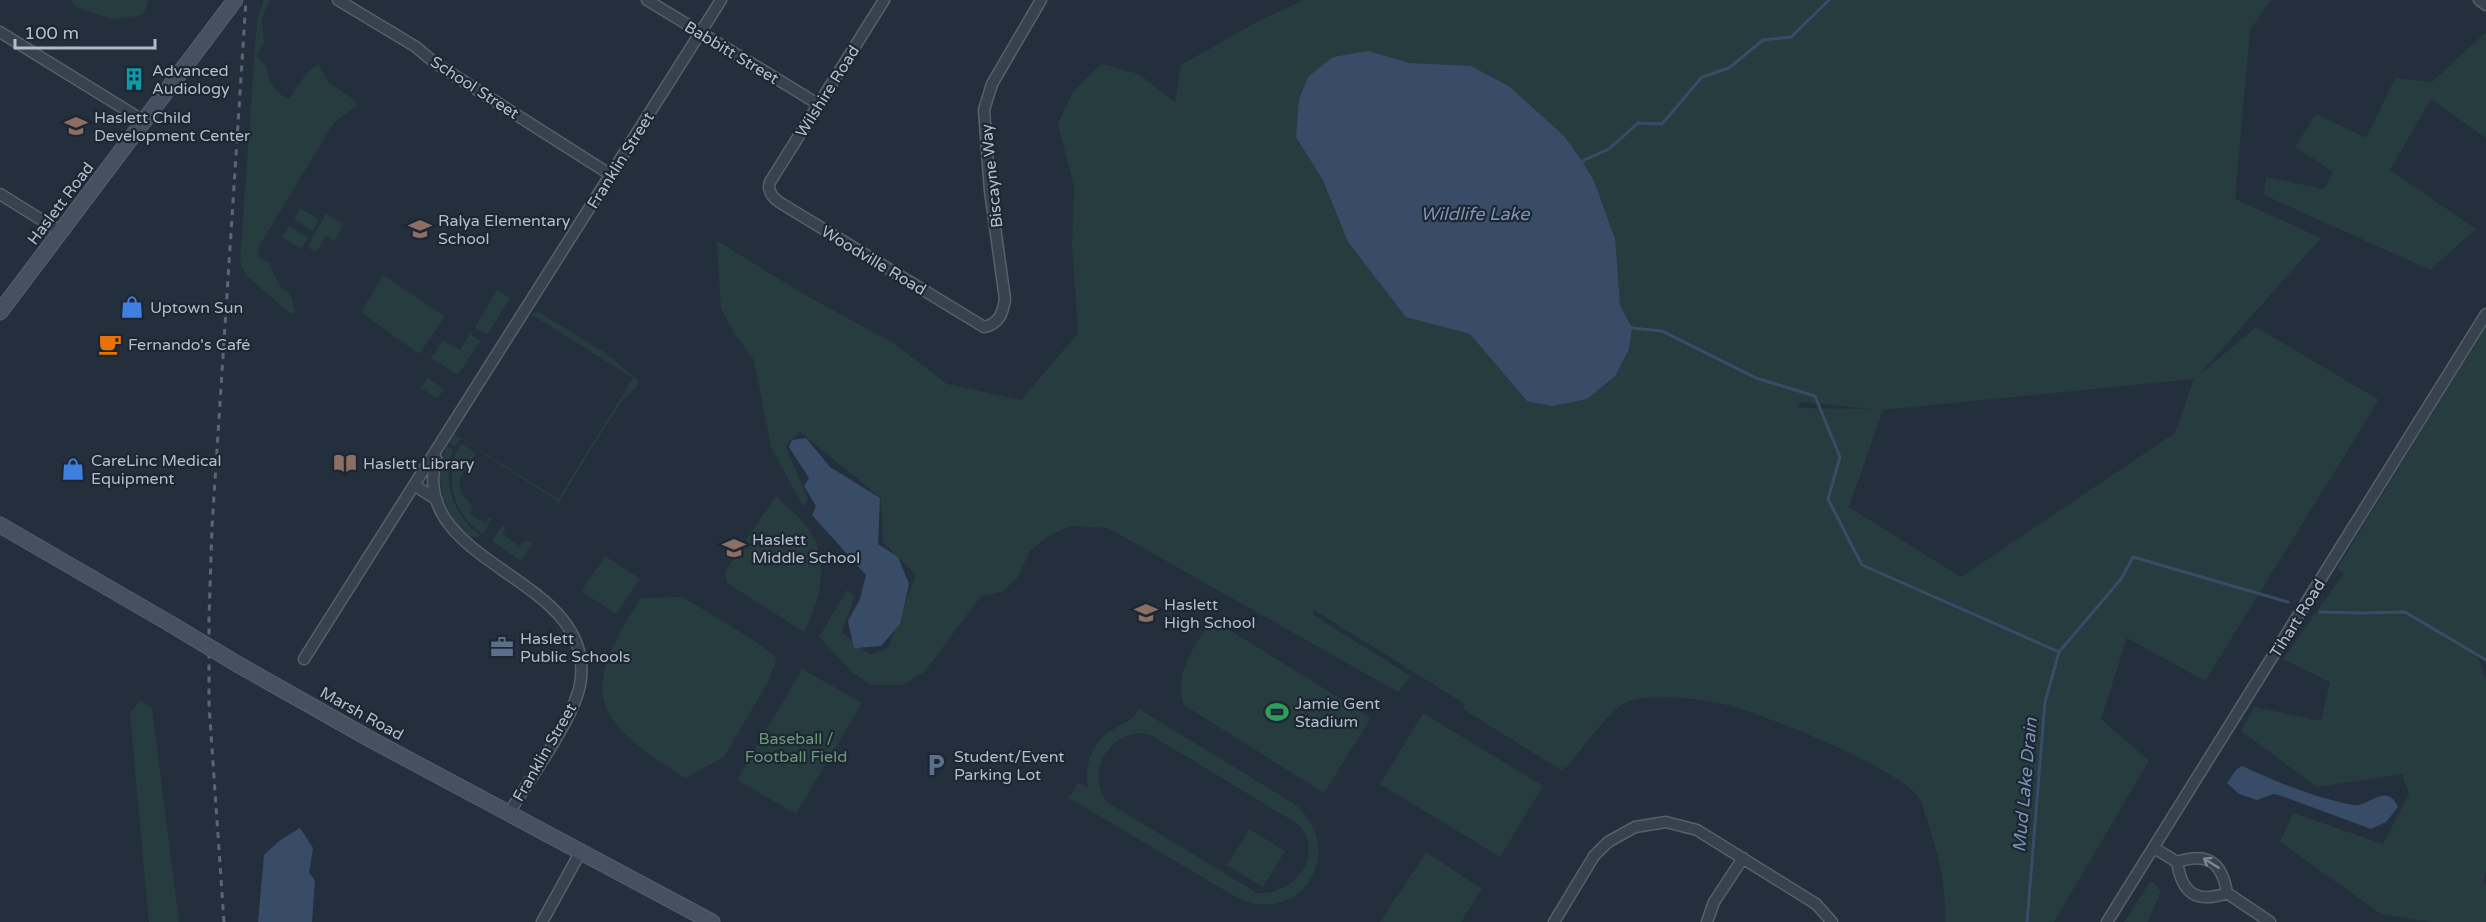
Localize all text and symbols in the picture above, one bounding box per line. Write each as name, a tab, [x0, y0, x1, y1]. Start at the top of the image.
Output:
scale bar	[15, 12, 154, 50]
street label: Babbitt Street	[681, 17, 782, 89]
text: 100 m	[24, 22, 79, 44]
street label: Wilshire Road	[792, 42, 864, 141]
street label: School Street	[426, 52, 522, 124]
place label: Advanced Audiology	[152, 61, 230, 99]
building icon: Advanced Audiology	[121, 66, 147, 92]
place label: Haslett Child Development Center	[94, 108, 251, 146]
street label: Franklin Street	[583, 108, 659, 213]
school or university icon: Haslett Child Development Center	[63, 113, 89, 139]
street label: Biscayne Way	[977, 122, 1007, 229]
street label: Haslett Road	[23, 158, 98, 249]
water label: Wildlife Lake	[1421, 203, 1530, 225]
place label: Ralya Elementary School	[438, 211, 571, 249]
school or university icon: Ralya Elementary School	[407, 216, 433, 242]
street label: Woodville Road	[817, 222, 930, 300]
shop icon: Uptown Sun	[119, 294, 145, 320]
place label: Uptown Sun	[150, 298, 243, 318]
cafe icon: Fernando's Café	[97, 331, 123, 357]
place label: Fernando's Café	[128, 335, 250, 355]
library icon: Haslett Library	[332, 450, 358, 476]
place label: CareLinc Medical Equipment	[91, 451, 221, 489]
place label: Haslett Library	[363, 454, 475, 474]
shop icon: CareLinc Medical Equipment	[60, 456, 86, 482]
place label: Haslett Middle School	[752, 530, 860, 568]
school or university icon: Haslett Middle School	[721, 535, 747, 561]
street label: Tihart Road	[2266, 576, 2330, 662]
place label: Haslett High School	[1164, 595, 1255, 633]
school or university icon: Haslett High School	[1133, 600, 1159, 626]
place label: Haslett Public Schools	[520, 629, 630, 667]
office icon: Haslett Public Schools	[489, 634, 515, 660]
street label: Marsh Road	[316, 683, 407, 745]
place label: Jamie Gent Stadium	[1295, 694, 1380, 732]
sports icon: Jamie Gent Stadium	[1264, 699, 1290, 725]
street label: Franklin Street	[509, 700, 581, 805]
water label: Mud Lake Drain	[2008, 716, 2042, 853]
park label: Baseball / Football Field	[745, 729, 847, 767]
place label: Student/Event Parking Lot	[954, 747, 1064, 785]
parking icon: Student/Event Parking Lot	[923, 752, 949, 778]
one-way arrow	[2203, 857, 2220, 869]

